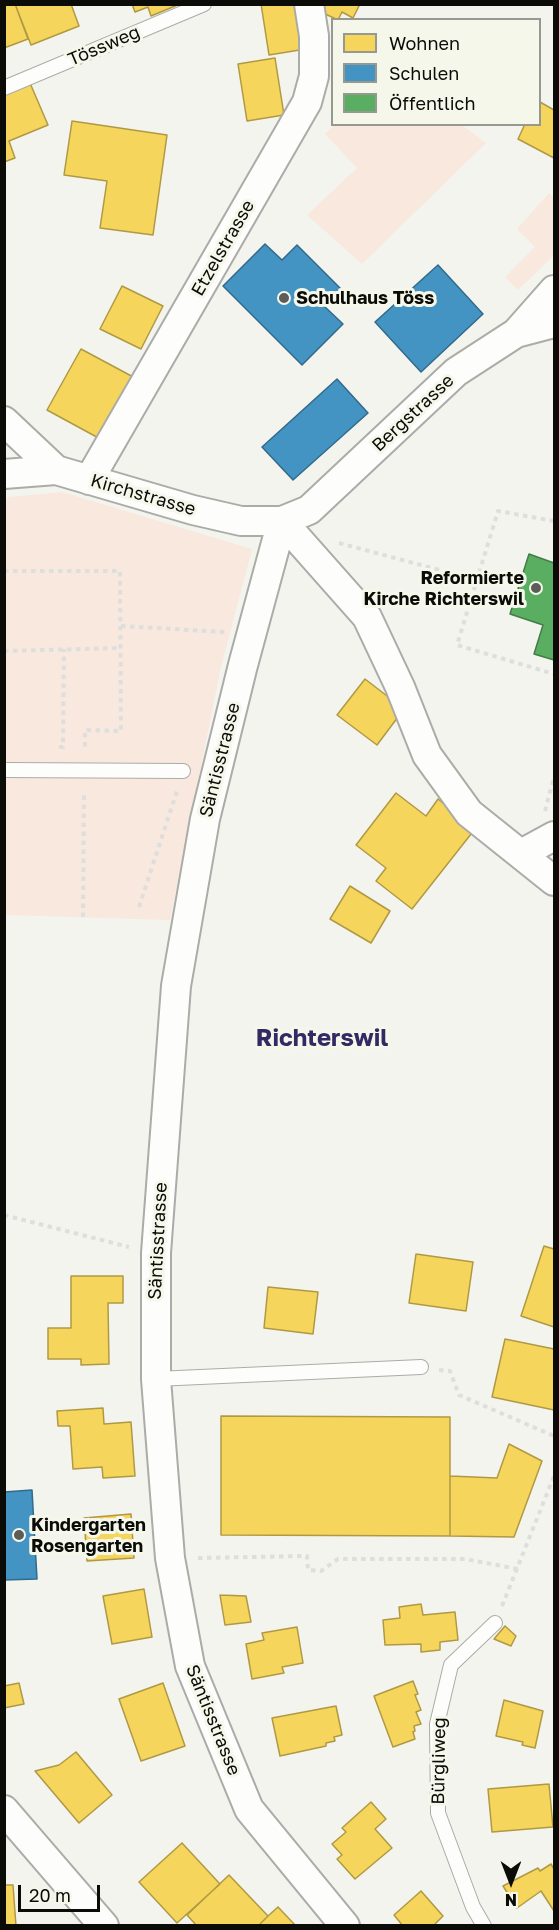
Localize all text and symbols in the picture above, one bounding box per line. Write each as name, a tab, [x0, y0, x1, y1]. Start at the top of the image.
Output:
legend	[331, 18, 541, 126]
street label: Tössweg	[65, 21, 143, 71]
text: Wohnen	[389, 32, 460, 54]
text: Schulen	[389, 62, 459, 84]
text: Öffentlich	[389, 92, 475, 114]
street label: Etzelstrasse	[187, 196, 259, 300]
place label: Schulhaus Töss	[296, 287, 434, 309]
marker: Schulhaus Töss	[277, 291, 291, 305]
street label: Bergstrasse	[368, 370, 458, 456]
street label: Kirchstrasse	[88, 470, 198, 520]
place label: Reformierte Kirche Richterswil	[363, 567, 524, 610]
marker: Reformierte Kirche Richterswil	[529, 581, 543, 595]
street label: Säntisstrasse	[195, 700, 245, 820]
district label: Richterswil	[256, 1024, 388, 1052]
street label: Säntisstrasse	[144, 1182, 172, 1300]
place label: Kindergarten Rosengarten	[31, 1514, 146, 1556]
marker: Kindergarten Rosengarten	[12, 1528, 26, 1542]
street label: Säntisstrasse	[181, 1662, 245, 1778]
street label: Bürgliweg	[427, 1717, 451, 1805]
north arrow	[481, 1852, 541, 1912]
scale bar	[21, 1873, 104, 1911]
text: 20 m	[29, 1884, 71, 1906]
text: N	[505, 1890, 517, 1910]

